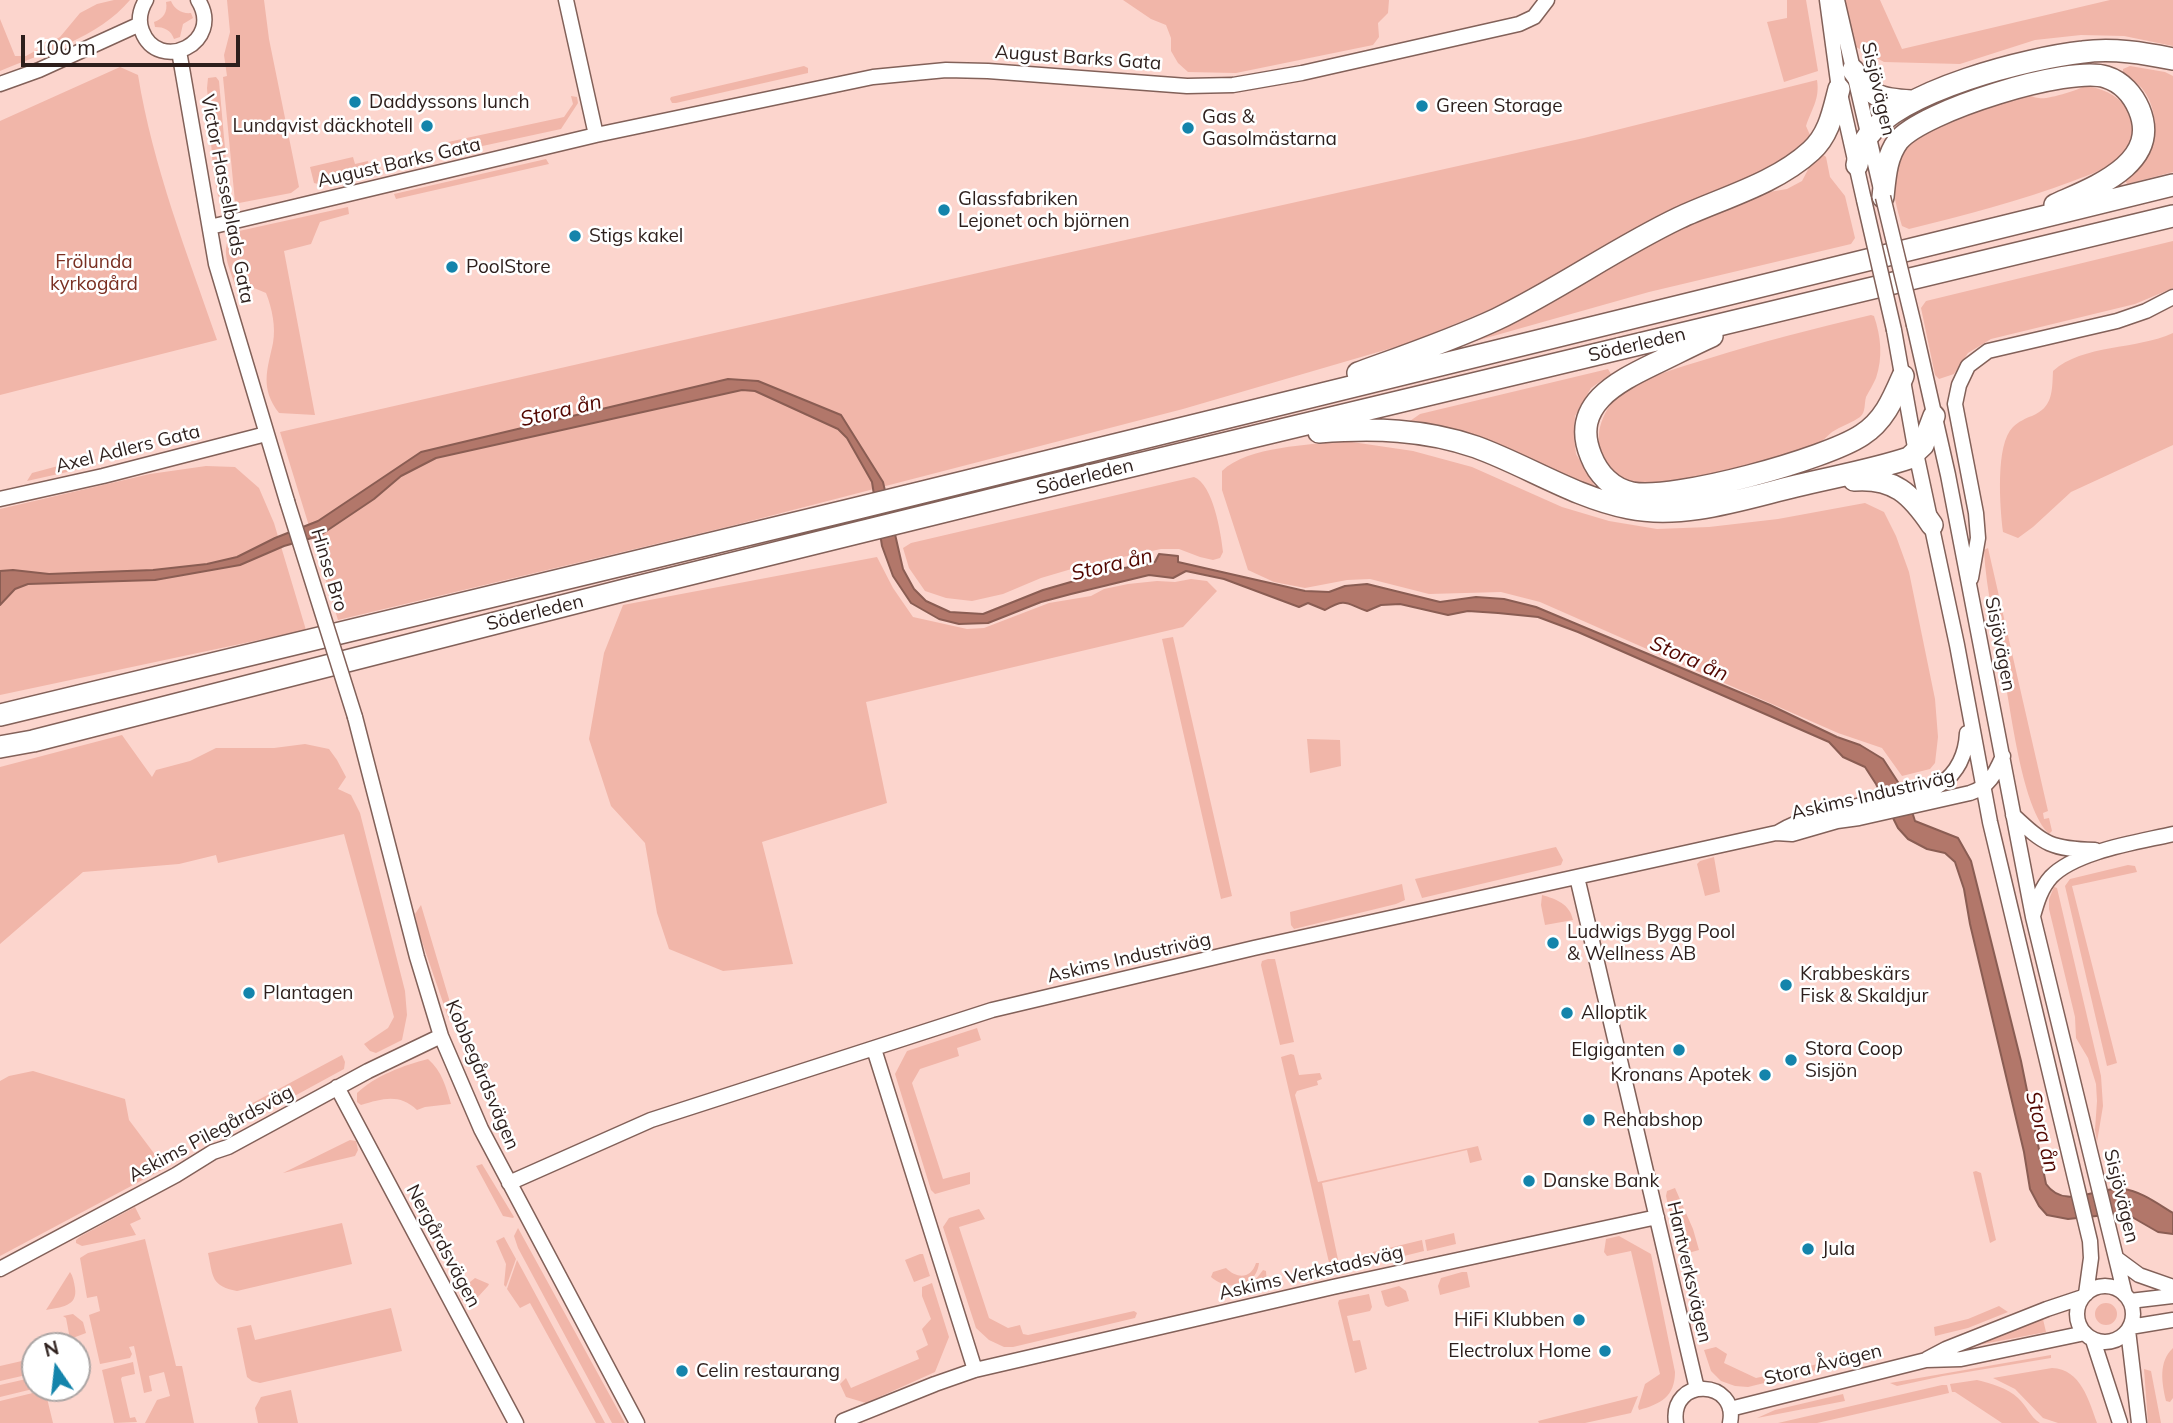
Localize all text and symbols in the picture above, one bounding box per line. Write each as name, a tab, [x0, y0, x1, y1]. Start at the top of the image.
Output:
scale bar	[24, 21, 243, 65]
text: 100 m	[34, 34, 96, 60]
street label: Sisjövägen	[1856, 40, 1900, 138]
street label: August Barks Gata	[994, 41, 1162, 75]
place label: Daddyssons lunch	[369, 91, 530, 113]
street label: Victor Hasselblads Gata	[196, 92, 258, 306]
marker: Daddyssons lunch	[347, 94, 363, 110]
place label: Green Storage	[1436, 95, 1563, 117]
marker: Green Storage	[1414, 98, 1430, 114]
place label: Gas & Gasolmästarna	[1202, 106, 1337, 150]
place label: Lundqvist däckhotell	[233, 115, 413, 137]
marker: Lundqvist däckhotell	[419, 118, 435, 134]
marker: Gas & Gasolmästarna	[1180, 120, 1196, 136]
street label: August Barks Gata	[315, 133, 483, 193]
place label: Glassfabriken Lejonet och björnen	[958, 188, 1130, 232]
marker: Glassfabriken Lejonet och björnen	[936, 202, 952, 218]
place label: Stigs kakel	[589, 225, 683, 247]
marker: Stigs kakel	[567, 228, 583, 244]
park label: Frölunda kyrkogård	[50, 251, 138, 295]
place label: PoolStore	[466, 256, 550, 278]
marker: PoolStore	[444, 259, 460, 275]
street label: Söderleden	[1586, 323, 1688, 367]
water label: Stora ån	[518, 389, 604, 433]
street label: Axel Adlers Gata	[53, 420, 203, 478]
street label: Söderleden	[1034, 454, 1136, 500]
street label: Hinse Bro	[306, 526, 352, 614]
water label: Stora ån	[1069, 543, 1155, 587]
street label: Söderleden	[484, 590, 586, 636]
street label: Sisjövägen	[1980, 595, 2020, 693]
water label: Stora ån	[1646, 631, 1732, 687]
street label: Askims Industriväg	[1789, 765, 1957, 825]
place label: Ludwigs Bygg Pool & Wellness AB	[1567, 921, 1735, 965]
street label: Askims Industriväg	[1045, 928, 1213, 988]
marker: Ludwigs Bygg Pool & Wellness AB	[1545, 935, 1561, 951]
place label: Krabbeskärs Fisk & Skaldjur	[1800, 963, 1928, 1007]
marker: Krabbeskärs Fisk & Skaldjur	[1778, 977, 1794, 993]
place label: Plantagen	[263, 982, 353, 1004]
marker: Plantagen	[241, 985, 257, 1001]
street label: Kobbegårdsvägen	[440, 997, 524, 1153]
place label: Alloptik	[1581, 1002, 1647, 1024]
marker: Alloptik	[1559, 1005, 1575, 1021]
place label: Stora Coop Sisjön	[1805, 1038, 1903, 1082]
place label: Elgiganten	[1571, 1039, 1665, 1061]
marker: Elgiganten	[1671, 1042, 1687, 1058]
marker: Stora Coop Sisjön	[1783, 1052, 1799, 1068]
place label: Kronans Apotek	[1610, 1064, 1751, 1086]
marker: Kronans Apotek	[1757, 1067, 1773, 1083]
street label: Askims Pilegårdsväg	[125, 1081, 297, 1187]
water label: Stora ån	[2020, 1089, 2064, 1175]
place label: Rehabshop	[1603, 1109, 1703, 1131]
marker: Rehabshop	[1581, 1112, 1597, 1128]
street label: Sisjövägen	[2098, 1147, 2144, 1245]
place label: Danske Bank	[1543, 1170, 1659, 1192]
marker: Danske Bank	[1521, 1173, 1537, 1189]
street label: Nergårdsvägen	[401, 1181, 485, 1311]
street label: Hantverksvägen	[1662, 1199, 1716, 1345]
place label: Jula	[1822, 1238, 1855, 1260]
street label: Askims Verkstadsväg	[1217, 1241, 1405, 1305]
marker: Jula	[1800, 1241, 1816, 1257]
place label: HiFi Klubben	[1454, 1309, 1565, 1331]
marker: HiFi Klubben	[1571, 1312, 1587, 1328]
north arrow	[21, 1332, 91, 1402]
text: N	[42, 1335, 61, 1362]
street label: Stora Åvägen	[1762, 1339, 1884, 1391]
place label: Electrolux Home	[1448, 1340, 1591, 1362]
marker: Electrolux Home	[1597, 1343, 1613, 1359]
place label: Celin restaurang	[696, 1360, 840, 1382]
marker: Celin restaurang	[674, 1363, 690, 1379]

